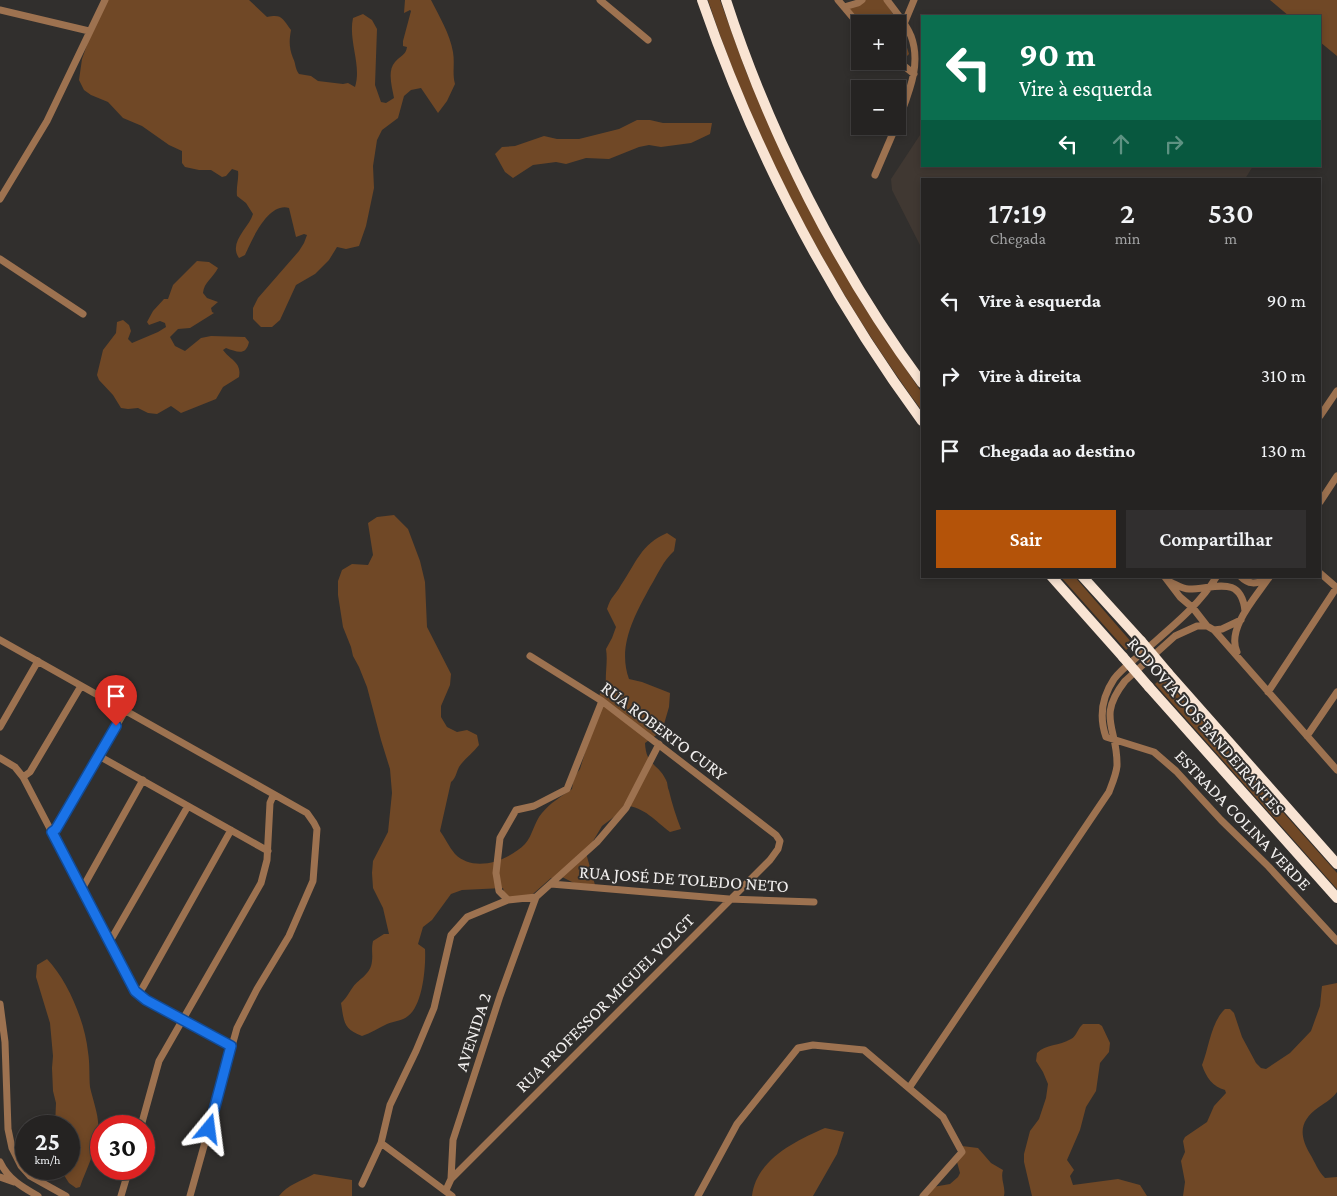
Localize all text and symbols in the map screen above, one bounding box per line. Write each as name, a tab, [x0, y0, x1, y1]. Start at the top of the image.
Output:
map controls	[851, 15, 906, 135]
button: +	[851, 15, 906, 70]
icon: left	[936, 35, 1001, 100]
text: 90 m	[1019, 35, 1096, 74]
text: Vire à esquerda	[1019, 76, 1152, 101]
button: −	[851, 80, 906, 135]
icon: left	[1054, 130, 1082, 158]
icon: ahead	[1107, 130, 1135, 158]
icon: right	[1160, 130, 1188, 158]
text: 17:19	[988, 196, 1047, 229]
text: 2	[1120, 196, 1135, 229]
text: 530	[1208, 196, 1254, 229]
text: Chegada	[990, 230, 1046, 247]
text: min	[1115, 230, 1140, 247]
text: m	[1224, 230, 1237, 247]
icon: left	[936, 287, 964, 315]
text: Vire à esquerda	[979, 290, 1101, 311]
text: 90 m	[1267, 290, 1306, 311]
icon: right	[936, 362, 964, 390]
text: Vire à direita	[979, 365, 1081, 386]
text: 310 m	[1261, 365, 1306, 386]
icon: arrive	[936, 437, 964, 465]
text: Chegada ao destino	[979, 440, 1135, 461]
text: 130 m	[1261, 440, 1306, 461]
button: Sair	[936, 510, 1116, 568]
button: Compartilhar	[1126, 510, 1306, 568]
street label: RODOVIA DOS BANDEIRANTES	[1123, 633, 1289, 819]
pin	[95, 675, 137, 726]
street label: RUA ROBERTO CURY	[597, 677, 731, 785]
icon: arrive	[102, 682, 130, 710]
street label: ESTRADA COLINA VERDE	[1171, 746, 1315, 894]
street label: RUA JOSÉ DE TOLEDO NETO	[579, 862, 789, 896]
street label: RUA PROFESSOR MIGUEL VOLGT	[512, 909, 699, 1096]
street label: AVENIDA 2	[451, 990, 495, 1074]
position arrow	[182, 1102, 234, 1154]
speed limit sign: 30	[90, 1115, 155, 1180]
text: 25	[35, 1128, 60, 1155]
text: km/h	[35, 1153, 60, 1167]

